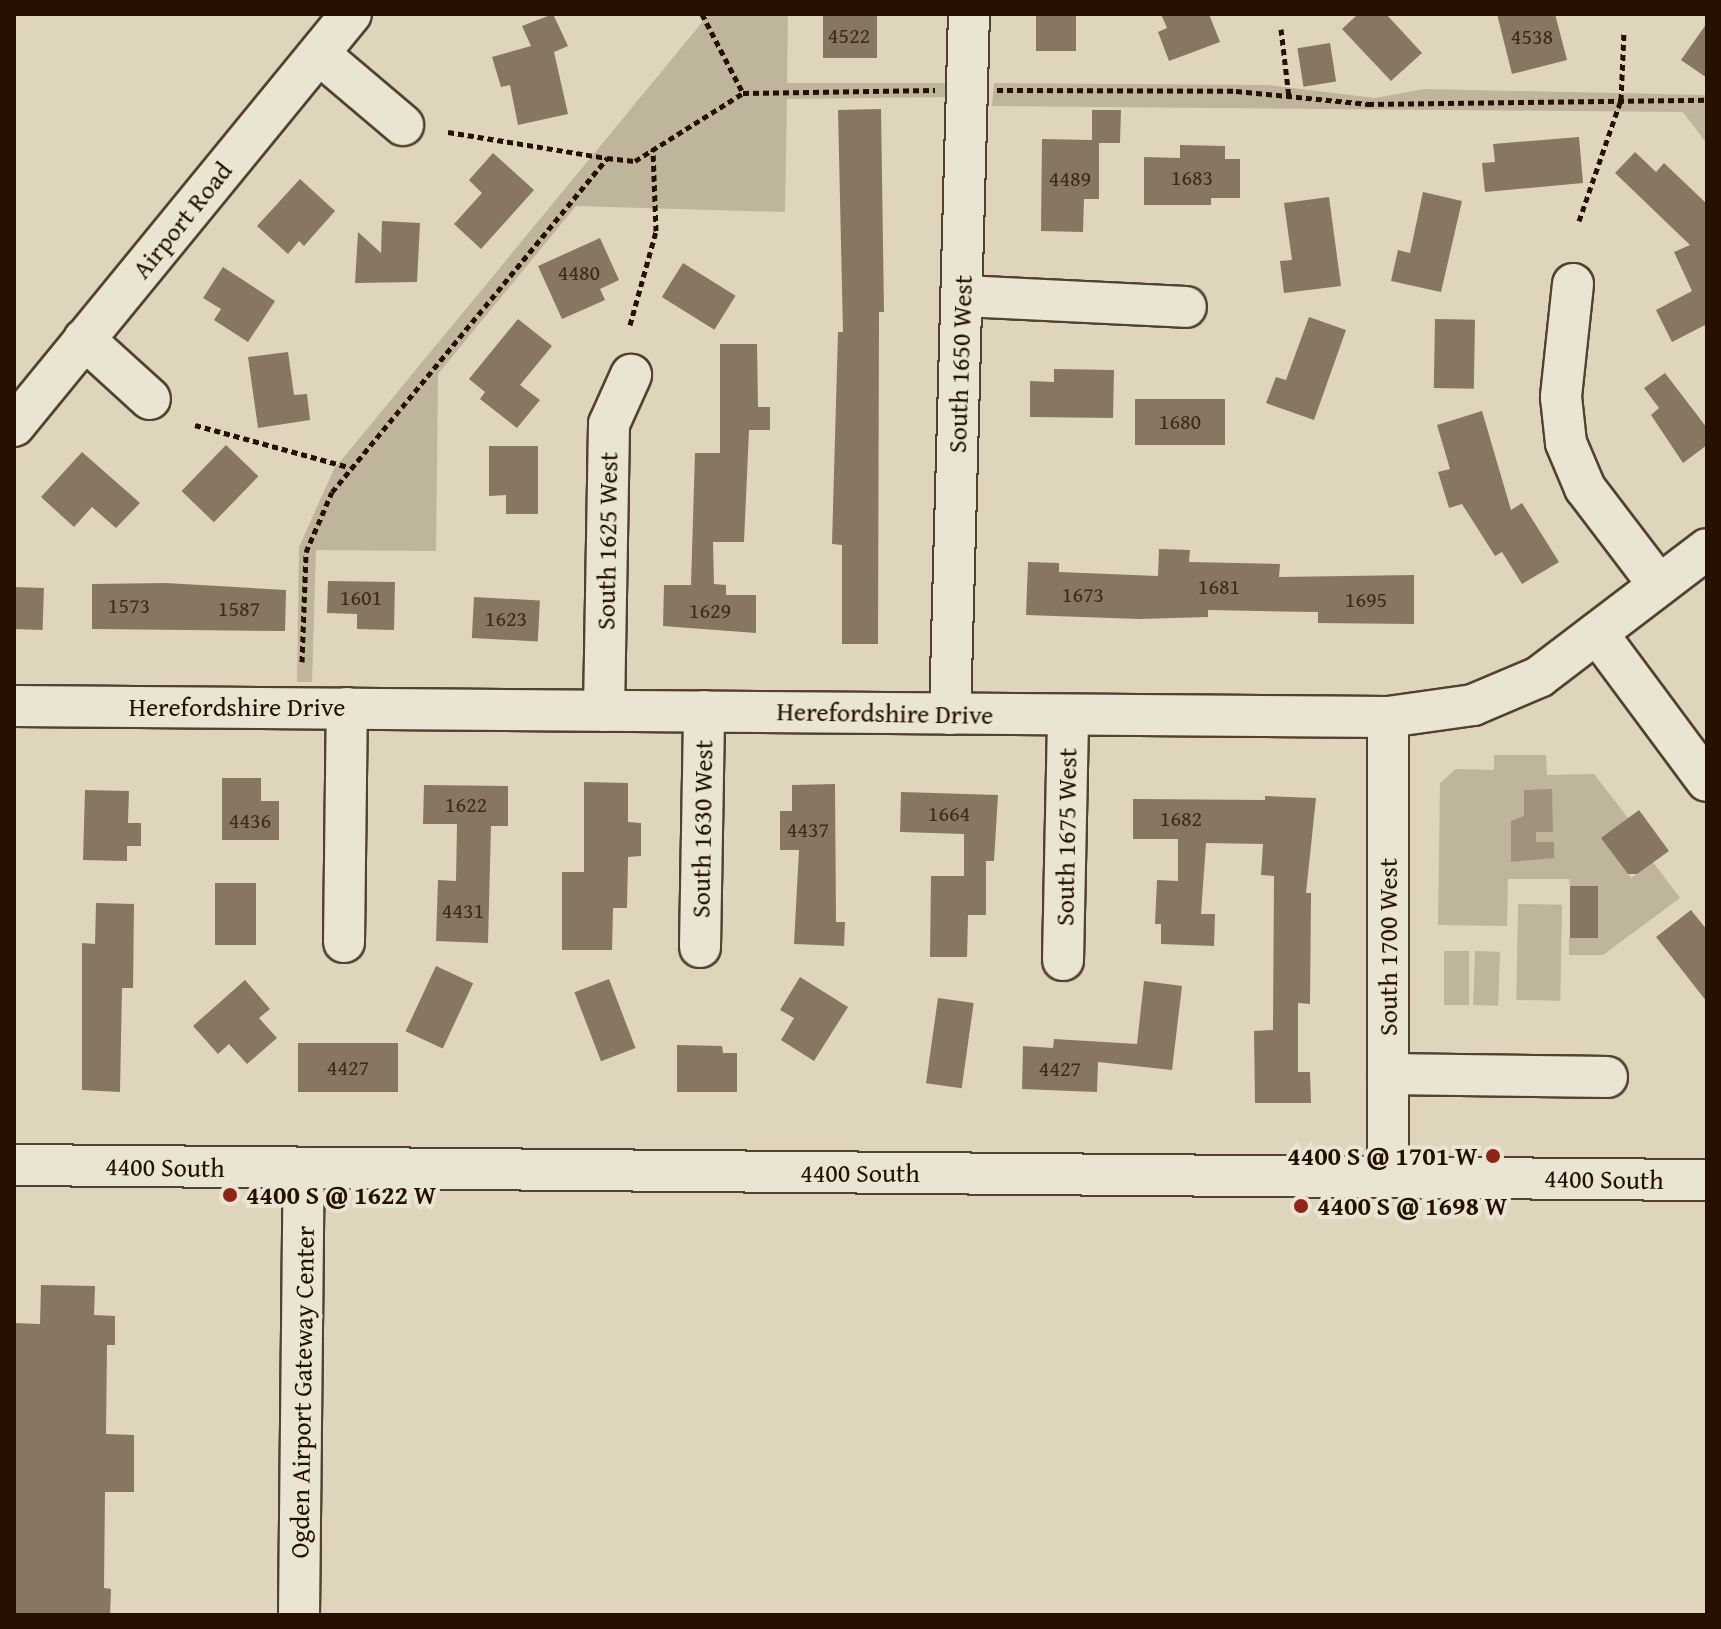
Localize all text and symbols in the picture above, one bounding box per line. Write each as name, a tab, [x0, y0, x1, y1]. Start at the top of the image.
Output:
house number: 4522	[828, 23, 870, 49]
house number: 4538	[1511, 24, 1553, 50]
street label: Airport Road	[125, 155, 239, 285]
house number: 1683	[1171, 165, 1213, 191]
house number: 4489	[1049, 166, 1091, 192]
house number: 4480	[558, 260, 600, 286]
street label: South 1650 West	[941, 274, 979, 454]
house number: 1680	[1159, 409, 1201, 435]
street label: South 1625 West	[590, 452, 624, 630]
house number: 1681	[1198, 574, 1240, 600]
house number: 1673	[1062, 582, 1104, 608]
house number: 1601	[340, 585, 382, 611]
house number: 1695	[1345, 587, 1387, 613]
house number: 1573	[108, 593, 150, 619]
house number: 1587	[218, 596, 260, 622]
house number: 1629	[689, 598, 731, 624]
house number: 1623	[485, 606, 527, 632]
street label: Herefordshire Drive	[129, 691, 345, 723]
street label: Herefordshire Drive	[776, 696, 994, 730]
street label: South 1630 West	[685, 740, 719, 918]
street label: South 1675 West	[1049, 748, 1083, 926]
house number: 1622	[445, 792, 487, 818]
house number: 1664	[928, 801, 970, 827]
house number: 1682	[1160, 806, 1202, 832]
house number: 4436	[229, 808, 271, 834]
house number: 4437	[787, 817, 829, 843]
street label: South 1700 West	[1372, 858, 1404, 1036]
house number: 4431	[442, 898, 484, 924]
house number: 4427	[327, 1055, 369, 1081]
house number: 4427	[1039, 1056, 1081, 1082]
place label: 4400 S @ 1701 W	[1287, 1140, 1477, 1172]
marker: 4400 S @ 1701 W	[1484, 1147, 1502, 1165]
street label: 4400 South	[105, 1150, 225, 1184]
street label: 4400 South	[800, 1157, 920, 1189]
street label: 4400 South	[1544, 1162, 1664, 1196]
place label: 4400 S @ 1622 W	[246, 1179, 436, 1211]
marker: 4400 S @ 1622 W	[221, 1186, 239, 1204]
place label: 4400 S @ 1698 W	[1317, 1190, 1507, 1222]
marker: 4400 S @ 1698 W	[1292, 1197, 1310, 1215]
street label: Ogden Airport Gateway Center	[283, 1225, 321, 1559]

